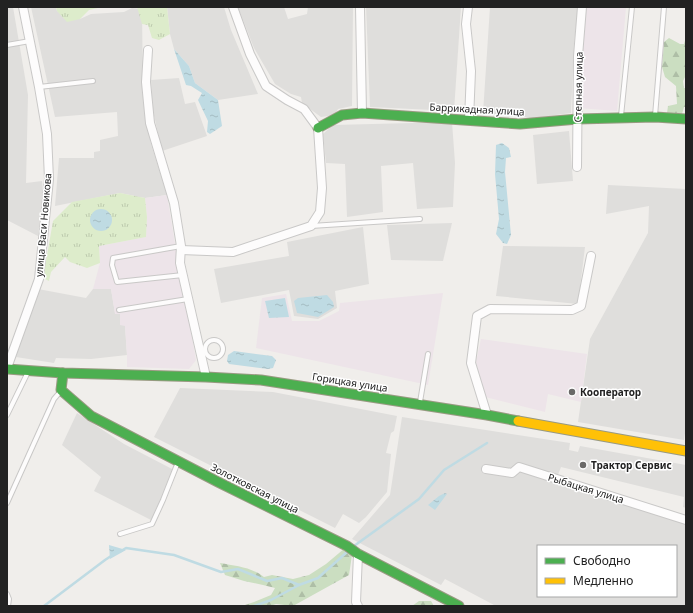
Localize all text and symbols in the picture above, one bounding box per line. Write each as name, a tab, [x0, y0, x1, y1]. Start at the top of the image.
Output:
street label: Степная улица	[570, 51, 586, 123]
street label: Баррикадная улица	[429, 100, 525, 118]
street label: улица Васи Новикова	[31, 172, 55, 278]
street label: Горицкая улица	[311, 369, 389, 395]
place label: Кооператор	[580, 385, 641, 399]
marker: Кооператор	[567, 387, 577, 397]
place label: Трактор Сервис	[591, 458, 672, 472]
street label: Золотковская улица	[209, 460, 301, 516]
marker: Трактор Сервис	[578, 460, 588, 470]
street label: Рыбацкая улица	[546, 470, 626, 506]
legend	[537, 545, 677, 597]
text: Свободно	[573, 552, 631, 569]
text: Медленно	[573, 572, 633, 589]

